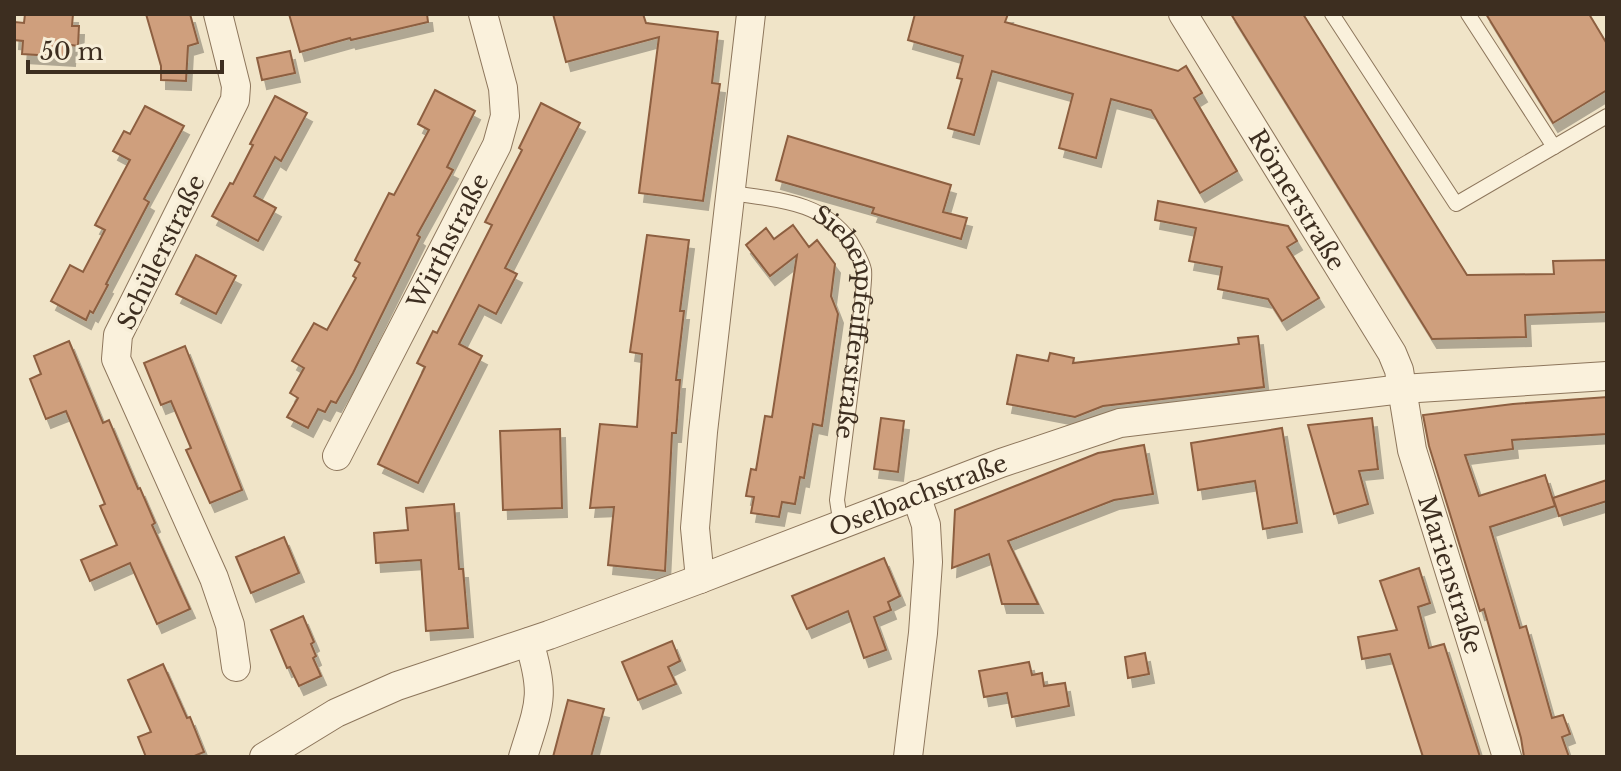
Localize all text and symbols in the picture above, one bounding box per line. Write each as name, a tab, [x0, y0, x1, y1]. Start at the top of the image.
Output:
scale bar	[28, 24, 222, 74]
text: 50 m	[40, 37, 104, 66]
street label: Römerstraße	[1243, 124, 1352, 275]
street label: Wirthstraße	[400, 168, 494, 314]
street label: Schülerstraße	[111, 170, 211, 334]
street label: Siebenpfeifferstraße	[808, 199, 879, 441]
street label: Oselbachstraße	[825, 448, 1011, 542]
street label: Marienstraße	[1412, 492, 1489, 657]

